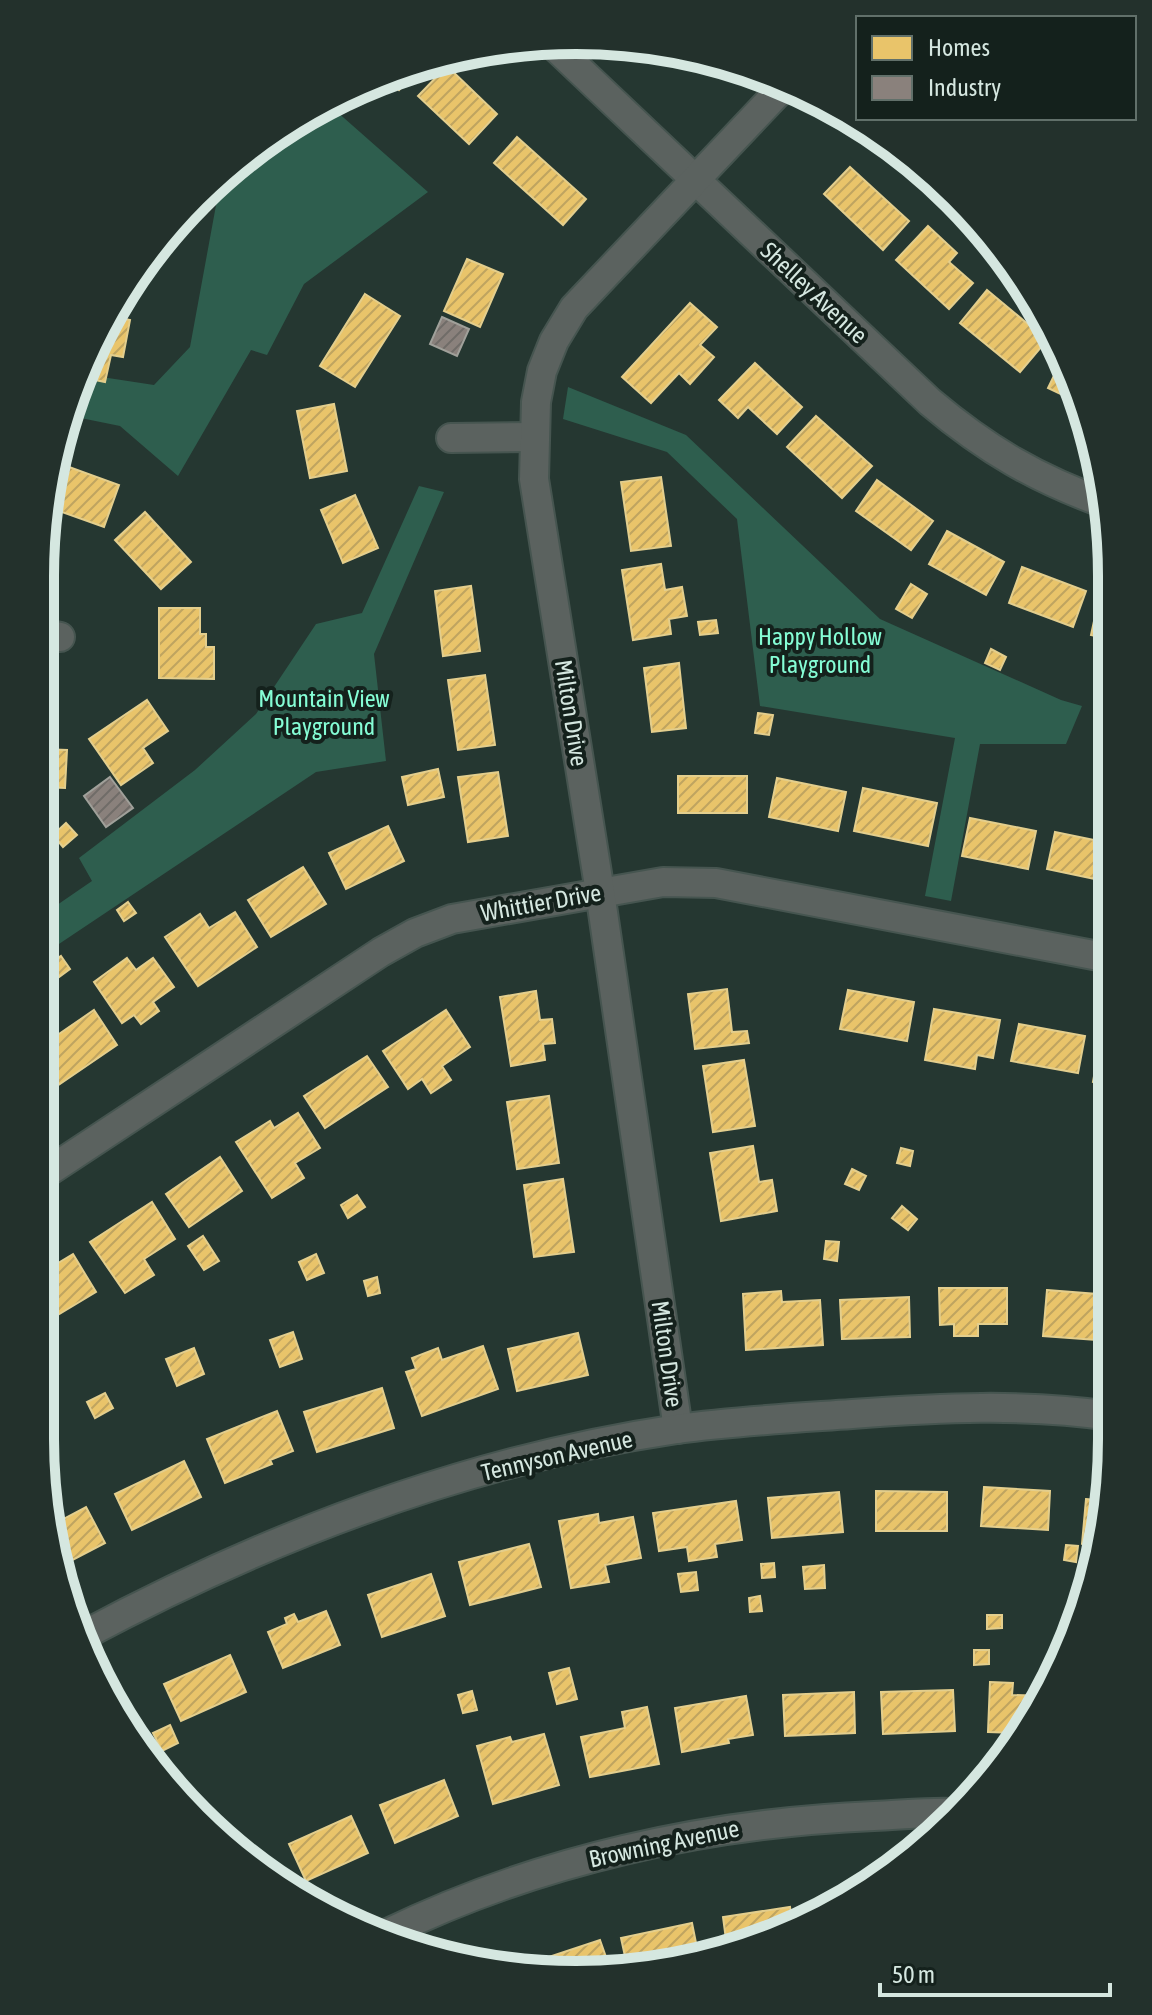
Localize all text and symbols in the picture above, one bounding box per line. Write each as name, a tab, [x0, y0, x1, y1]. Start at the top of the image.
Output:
legend	[856, 16, 1136, 120]
text: Homes	[928, 34, 990, 61]
text: Industry	[928, 74, 1001, 101]
street label: Shelley Avenue	[756, 237, 873, 349]
park label: Happy Hollow Playground	[758, 623, 882, 678]
street label: Milton Drive	[550, 658, 593, 768]
park label: Mountain View Playground	[258, 685, 390, 740]
street label: Whittier Drive	[479, 879, 603, 926]
street label: Milton Drive	[647, 1299, 688, 1409]
street label: Tennyson Avenue	[479, 1425, 635, 1486]
street label: Browning Avenue	[586, 1814, 741, 1873]
scale bar	[880, 1947, 1110, 1997]
text: 50 m	[892, 1961, 935, 1988]

